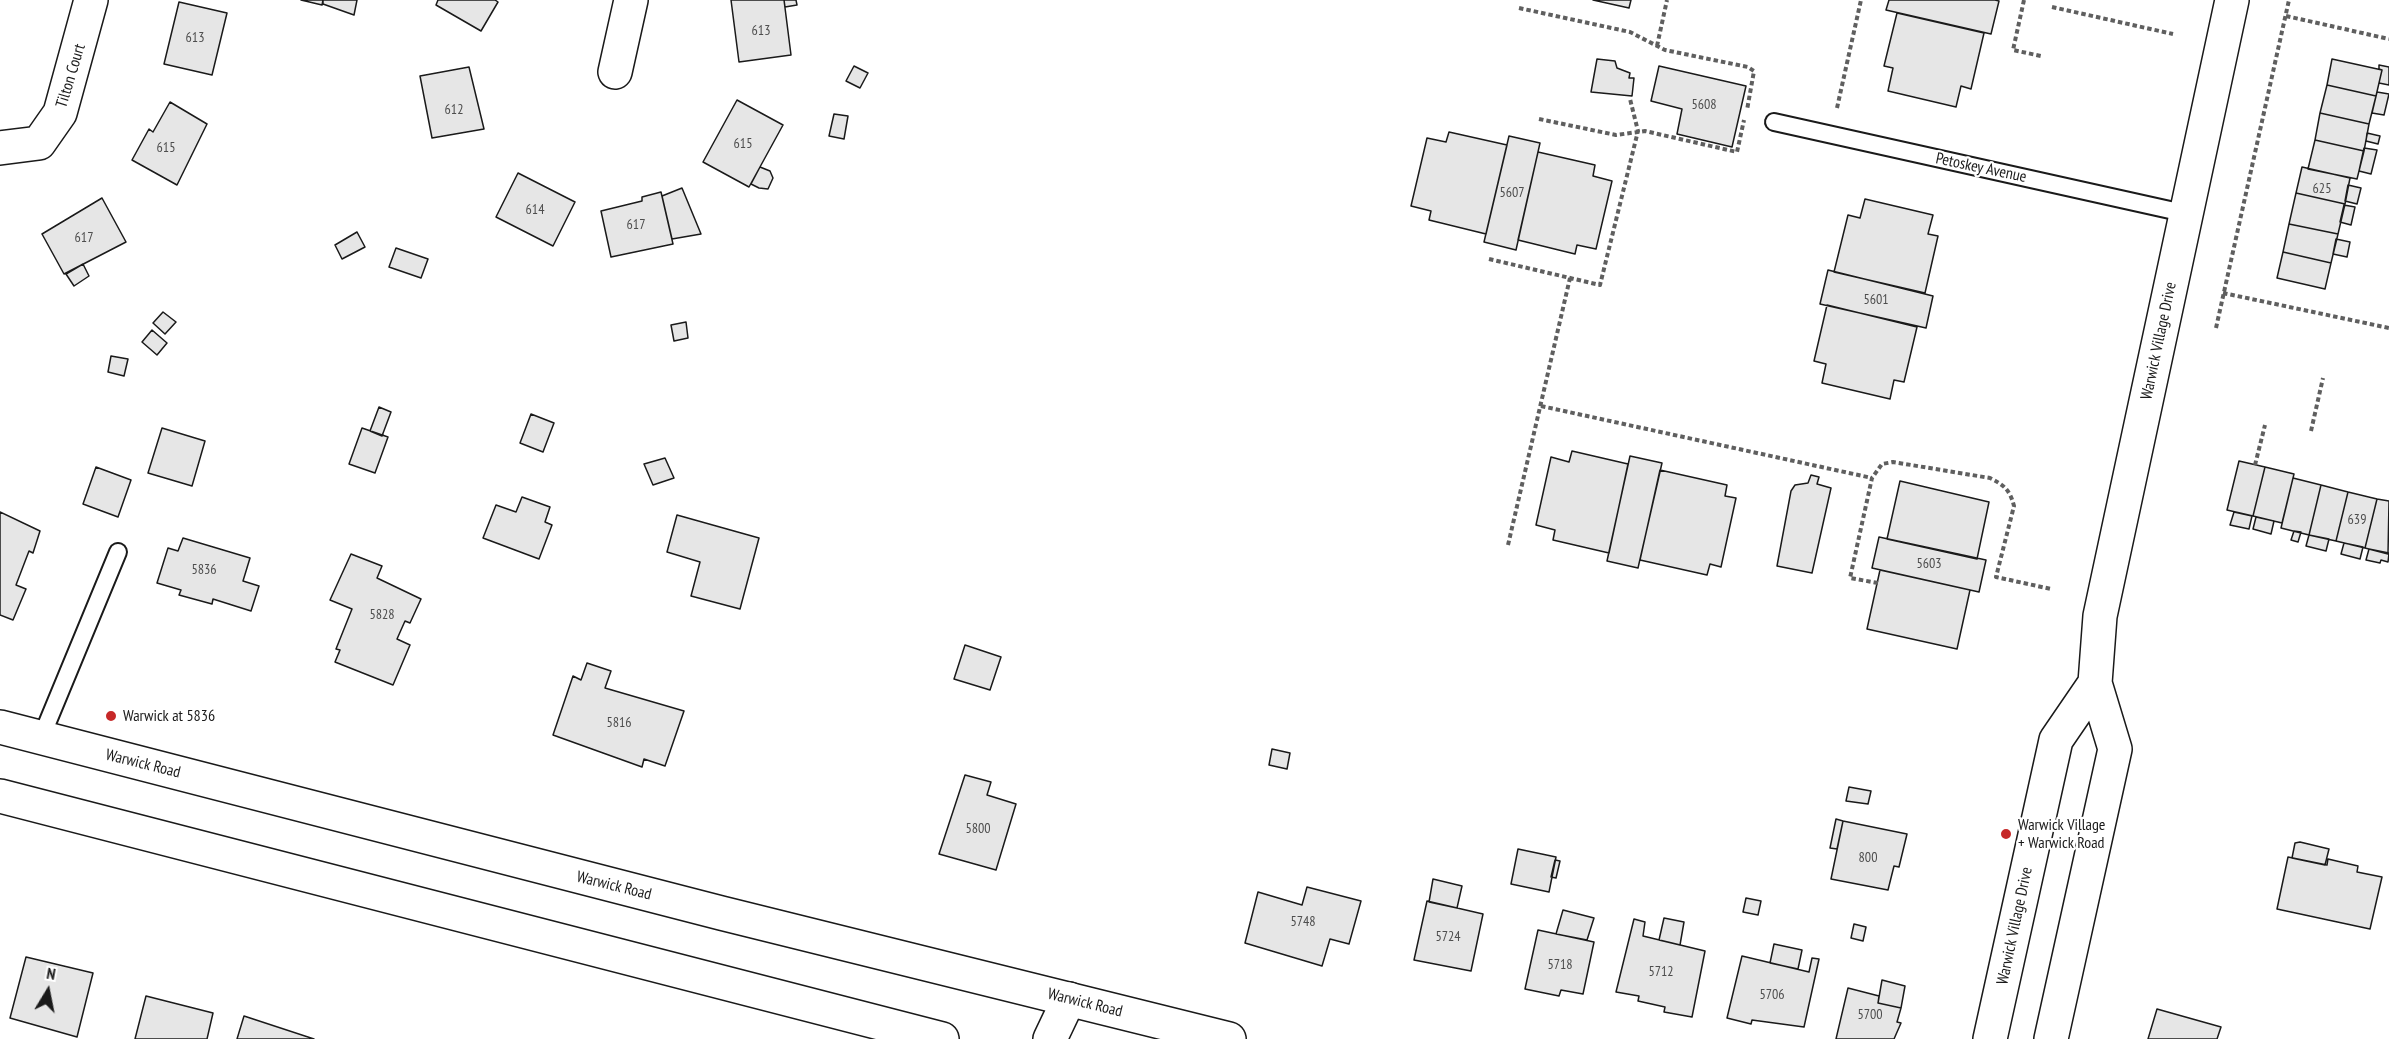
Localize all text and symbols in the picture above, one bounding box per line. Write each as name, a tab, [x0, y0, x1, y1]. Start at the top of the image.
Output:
house number: 613	[752, 23, 770, 39]
house number: 613	[186, 30, 204, 46]
street label: Tilton Court	[52, 42, 90, 110]
house number: 5608	[1691, 97, 1717, 113]
house number: 612	[445, 102, 463, 118]
house number: 615	[734, 136, 752, 152]
house number: 615	[157, 140, 175, 156]
street label: Petoskey Avenue	[1934, 149, 2028, 187]
house number: 625	[2313, 181, 2331, 197]
house number: 5607	[1499, 185, 1525, 201]
house number: 614	[526, 202, 544, 218]
house number: 617	[627, 217, 645, 233]
house number: 617	[75, 230, 93, 246]
street label: Warwick Village Drive	[2137, 280, 2181, 402]
house number: 5601	[1863, 292, 1889, 308]
house number: 639	[2348, 512, 2366, 528]
house number: 5603	[1916, 556, 1942, 572]
house number: 5836	[191, 562, 217, 578]
house number: 5828	[369, 607, 395, 623]
place label: Warwick at 5836	[123, 706, 215, 726]
marker: Warwick at 5836	[104, 709, 118, 723]
house number: 5816	[606, 715, 632, 731]
street label: Warwick Road	[104, 745, 182, 783]
place label: Warwick Village + Warwick Road	[2018, 815, 2105, 853]
house number: 5800	[965, 821, 991, 837]
marker: Warwick Village + Warwick Road	[1999, 827, 2013, 841]
house number: 800	[1859, 850, 1877, 866]
street label: Warwick Village Drive	[1993, 865, 2037, 987]
street label: Warwick Road	[575, 867, 653, 905]
house number: 5748	[1290, 914, 1316, 930]
house number: 5724	[1435, 929, 1461, 945]
house number: 5718	[1547, 957, 1573, 973]
north arrow	[18, 961, 78, 1021]
text: N	[45, 963, 57, 984]
house number: 5712	[1648, 964, 1674, 980]
street label: Warwick Road	[1046, 984, 1124, 1022]
house number: 5706	[1759, 987, 1785, 1003]
house number: 5700	[1857, 1007, 1883, 1023]

